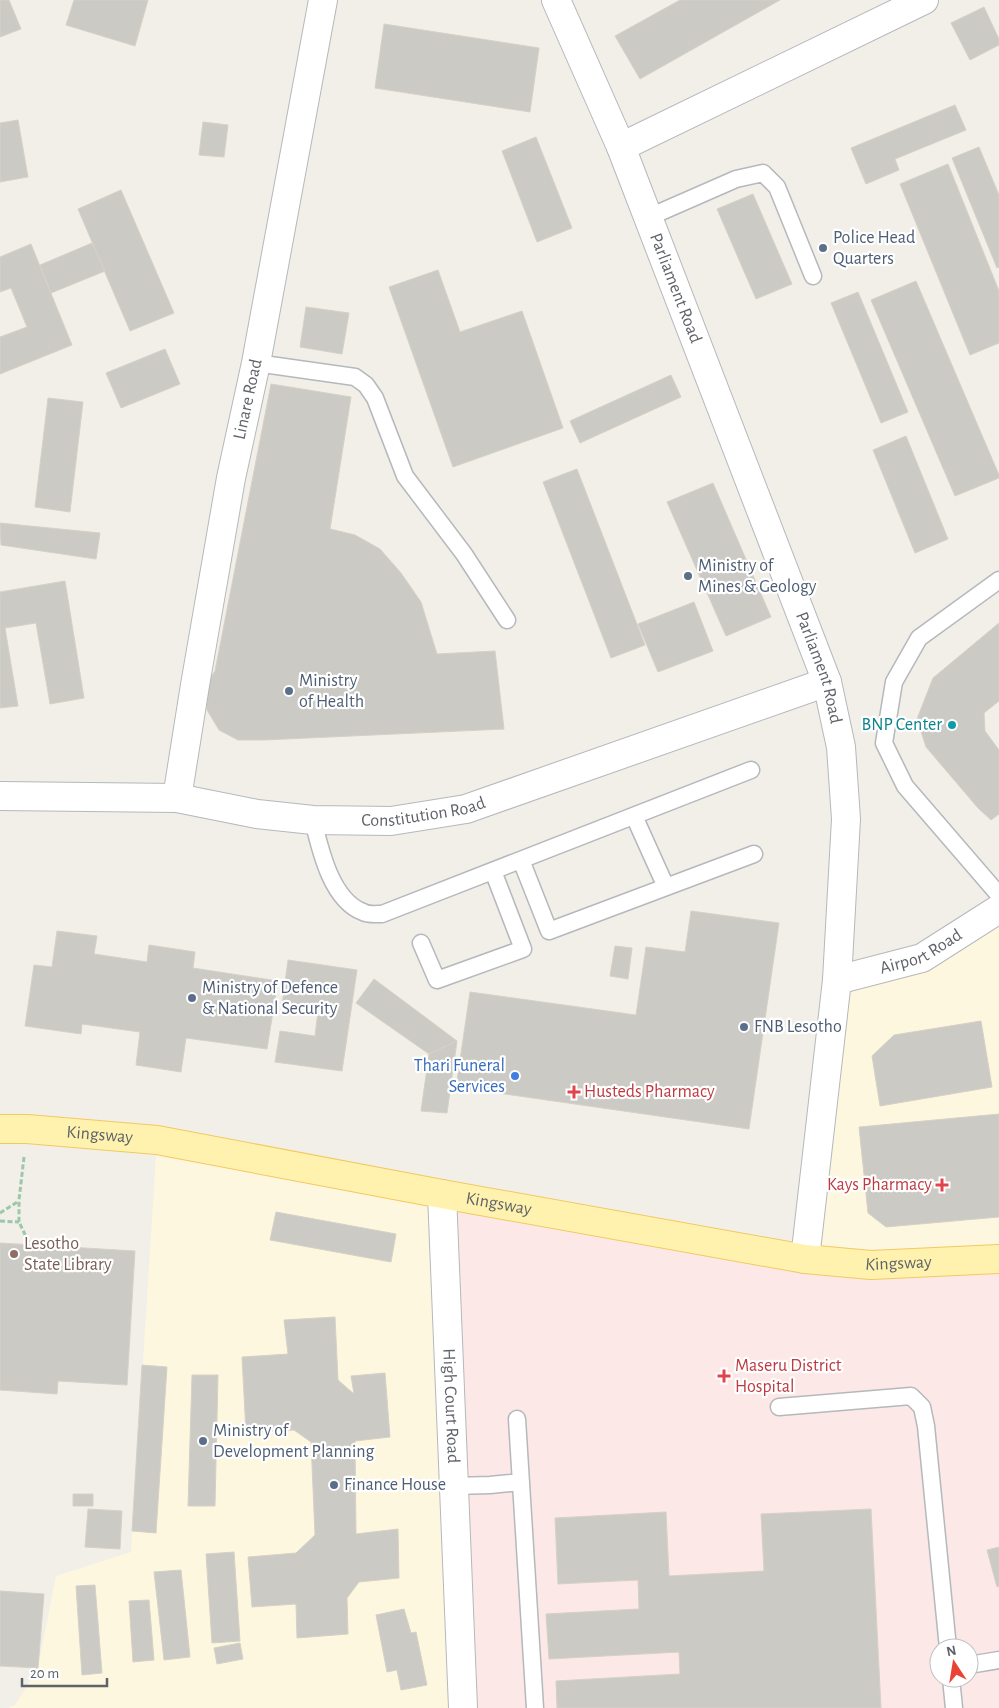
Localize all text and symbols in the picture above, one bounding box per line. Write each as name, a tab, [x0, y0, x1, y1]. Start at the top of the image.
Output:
place label: Police Head Quarters	[833, 229, 915, 268]
street label: Parliament Road	[646, 231, 705, 346]
marker: Police Head Quarters	[817, 242, 829, 254]
street label: Linare Road	[231, 357, 266, 441]
place label: Ministry of Mines & Geology	[698, 557, 817, 596]
marker: Ministry of Mines & Geology	[682, 570, 694, 582]
street label: Parliament Road	[792, 609, 845, 725]
place label: Ministry of Health	[299, 672, 364, 711]
marker: Ministry of Health	[283, 685, 295, 697]
place label: BNP Center	[862, 716, 942, 734]
marker: BNP Center	[946, 719, 958, 731]
street label: Constitution Road	[361, 794, 488, 830]
street label: Airport Road	[878, 926, 965, 978]
place label: Ministry of Defence & National Security	[202, 979, 338, 1018]
marker: Ministry of Defence & National Security	[186, 992, 198, 1004]
place label: FNB Lesotho	[754, 1018, 842, 1036]
marker: FNB Lesotho	[738, 1021, 750, 1033]
place label: Thari Funeral Services	[414, 1057, 505, 1096]
marker: Thari Funeral Services	[509, 1070, 521, 1082]
place label: Husteds Pharmacy	[584, 1083, 715, 1101]
marker: Husteds Pharmacy	[568, 1086, 580, 1098]
street label: Kingsway	[66, 1123, 134, 1147]
place label: Kays Pharmacy	[827, 1176, 932, 1194]
marker: Kays Pharmacy	[936, 1179, 948, 1191]
street label: Kingsway	[464, 1189, 533, 1219]
place label: Lesotho State Library	[24, 1235, 112, 1274]
marker: Lesotho State Library	[8, 1248, 20, 1260]
street label: Kingsway	[864, 1253, 932, 1274]
street label: High Court Road	[439, 1348, 462, 1464]
place label: Maseru District Hospital	[735, 1357, 842, 1396]
marker: Maseru District Hospital	[717, 1369, 731, 1383]
place label: Ministry of Development Planning	[213, 1422, 375, 1461]
marker: Ministry of Development Planning	[197, 1435, 209, 1447]
place label: Finance House	[344, 1476, 446, 1494]
marker: Finance House	[328, 1479, 340, 1491]
north arrow	[929, 1638, 979, 1688]
text: N	[945, 1643, 958, 1659]
scale bar	[22, 1656, 108, 1688]
text: 20 m	[30, 1666, 59, 1681]

